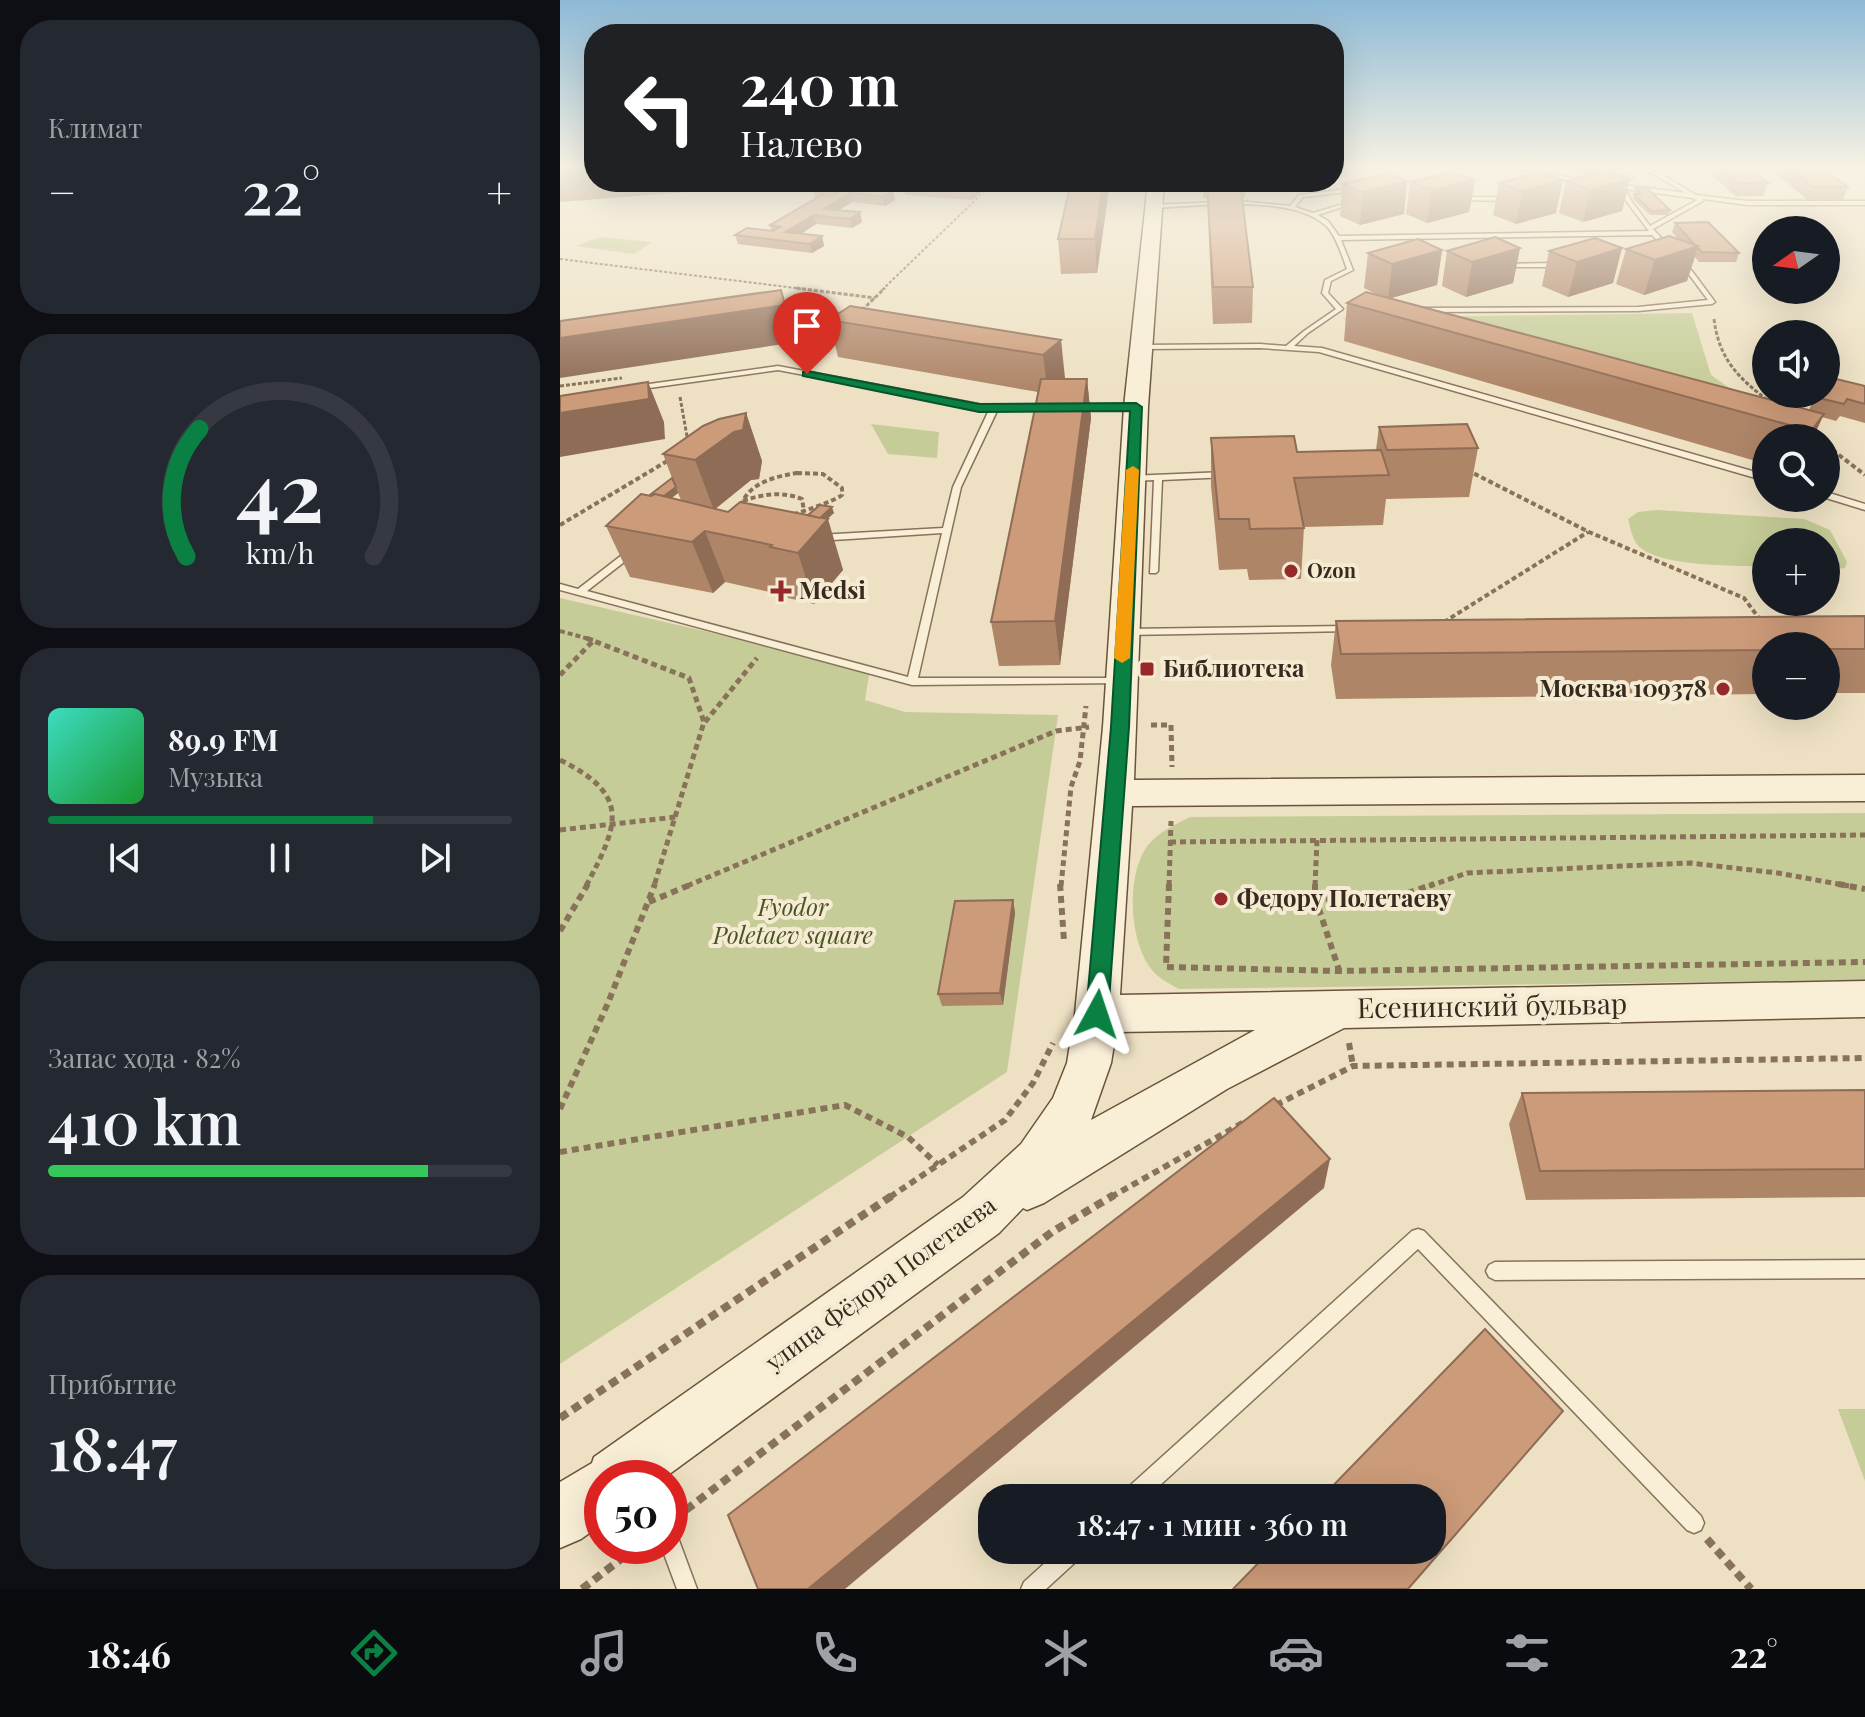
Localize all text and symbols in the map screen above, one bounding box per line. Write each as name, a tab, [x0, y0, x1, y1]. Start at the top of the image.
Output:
text: 240 m	[740, 46, 899, 121]
icon: left	[608, 56, 712, 160]
text: Климат	[48, 110, 142, 145]
text: Налево	[740, 118, 863, 166]
text: 22°	[242, 150, 321, 230]
text: −	[48, 161, 76, 220]
text: +	[486, 161, 512, 220]
north arrow	[1752, 216, 1840, 304]
map controls	[1752, 216, 1840, 720]
pin	[773, 292, 841, 374]
icon: arrive	[785, 304, 829, 348]
button: sound	[1752, 320, 1840, 408]
button: search	[1752, 424, 1840, 512]
text: 42	[236, 432, 324, 543]
button: +	[1752, 528, 1840, 616]
text: km/h	[246, 533, 314, 571]
place label: Ozon	[1307, 556, 1357, 583]
marker: Ozon	[1282, 562, 1300, 580]
place label: Medsi	[799, 573, 866, 605]
marker: Medsi	[770, 580, 792, 602]
button: −	[1752, 632, 1840, 720]
place label: Библиотека	[1163, 651, 1305, 683]
marker: Библиотека	[1138, 660, 1156, 678]
place label: Москва 109378	[1539, 671, 1707, 703]
marker: Москва 109378	[1714, 680, 1732, 698]
text: 89.9 FM	[168, 719, 278, 759]
text: Музыка	[168, 759, 263, 794]
icon: previous	[103, 836, 147, 880]
icon: pause	[258, 836, 302, 880]
icon: next	[413, 836, 457, 880]
place label: Федору Полетаеву	[1237, 881, 1452, 913]
park label: Fyodor Poletaev square	[712, 890, 873, 950]
marker: Федору Полетаеву	[1212, 890, 1230, 908]
position arrow	[1055, 972, 1139, 1056]
street label: Есенинский бульвар	[1357, 984, 1627, 1025]
text: Запас хода · 82%	[48, 1040, 241, 1075]
text: 410 km	[48, 1080, 241, 1160]
street label: улица Фёдора Полетаева	[757, 1188, 1001, 1377]
text: Прибытие	[48, 1366, 177, 1401]
text: 18:47	[48, 1406, 177, 1486]
speed limit sign: 50	[584, 1460, 688, 1564]
text: 18:47 · 1 мин · 360 m	[1076, 1504, 1348, 1544]
icon: directions	[346, 1625, 402, 1681]
icon: music	[576, 1625, 632, 1681]
icon: phone	[807, 1625, 863, 1681]
icon: climate	[1038, 1625, 1094, 1681]
icon: car	[1268, 1625, 1324, 1681]
icon: filters	[1499, 1625, 1555, 1681]
text: 18:46	[87, 1629, 171, 1677]
text: 22°	[1730, 1629, 1778, 1677]

